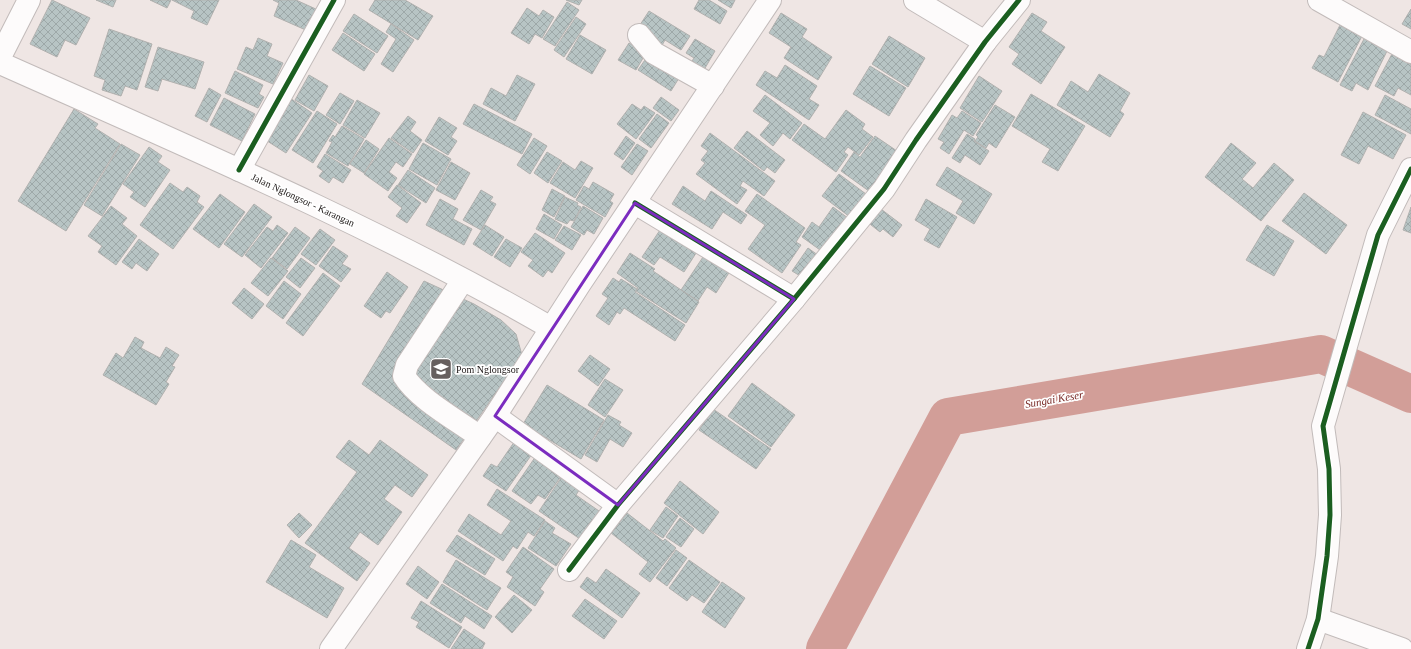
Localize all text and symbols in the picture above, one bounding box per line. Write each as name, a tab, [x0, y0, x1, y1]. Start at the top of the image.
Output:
street label: Jalan Nglongsor - Karangan	[250, 171, 356, 229]
school or university icon: Pom Nglongsor	[428, 356, 454, 382]
place label: Pom Nglongsor	[456, 364, 520, 375]
water label: Sungai Keser	[1024, 388, 1085, 410]

